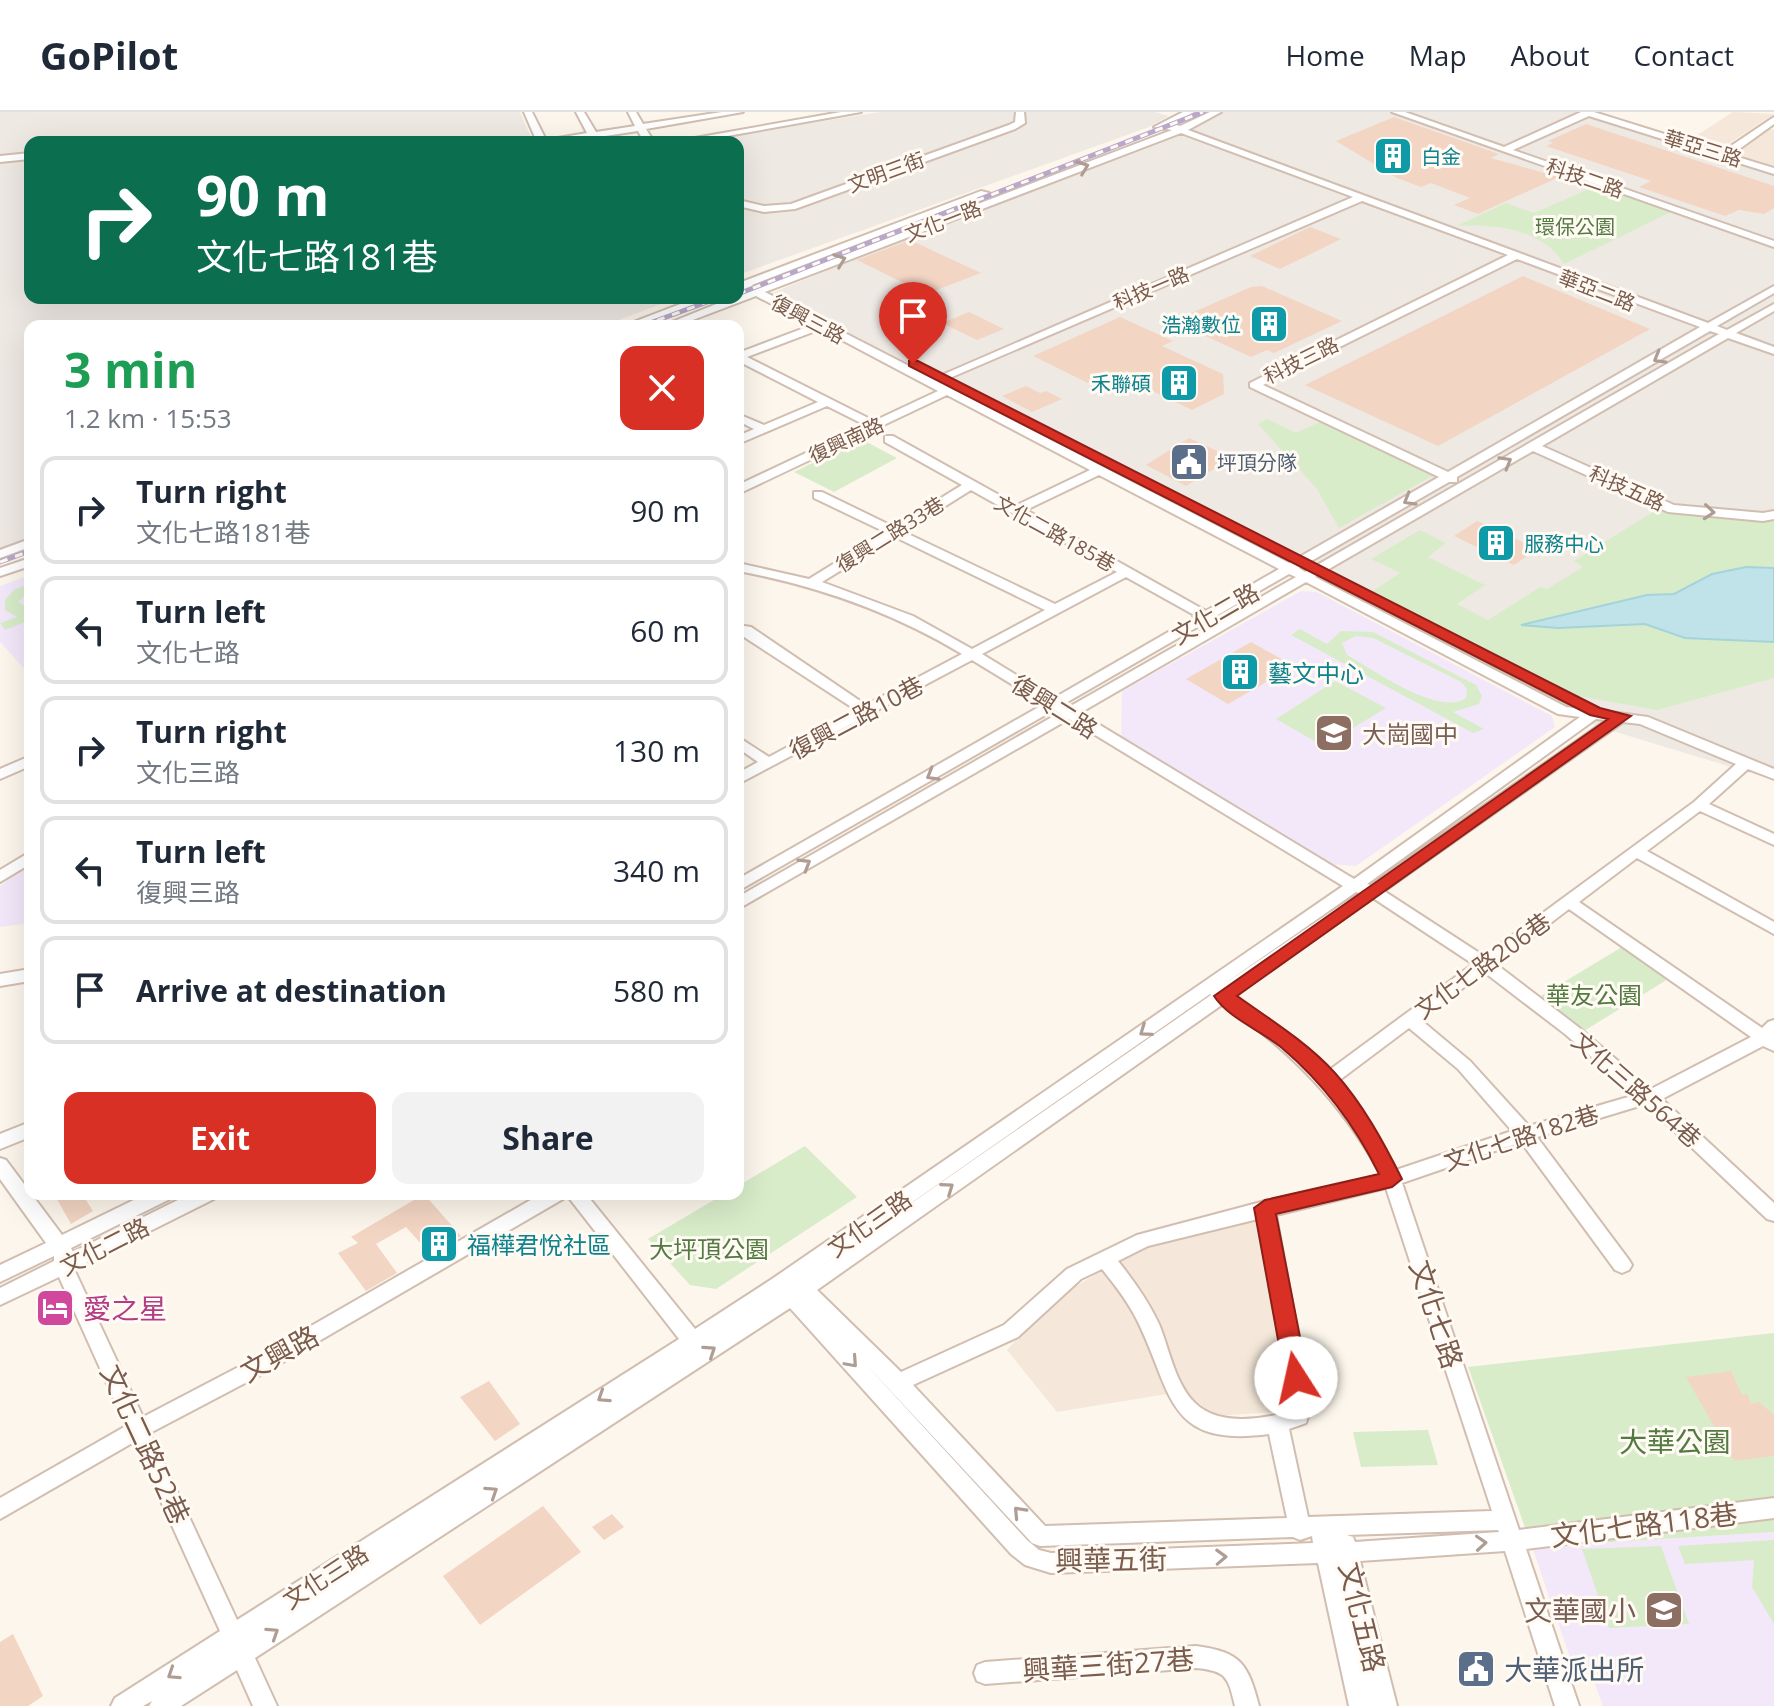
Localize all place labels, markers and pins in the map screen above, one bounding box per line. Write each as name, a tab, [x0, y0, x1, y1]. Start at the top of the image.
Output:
building icon: 白金	[1372, 135, 1414, 177]
place label: 白金	[1421, 143, 1461, 170]
pin	[879, 282, 947, 364]
building icon: 浩瀚數位	[1248, 303, 1290, 345]
place label: 浩瀚數位	[1161, 311, 1241, 338]
building icon: 禾聯碩	[1158, 362, 1200, 404]
place label: 禾聯碩	[1091, 370, 1151, 397]
public building icon: 坪頂分隊	[1168, 441, 1210, 483]
place label: 坪頂分隊	[1217, 449, 1297, 476]
building icon: 服務中心	[1475, 522, 1517, 564]
place label: 服務中心	[1524, 530, 1604, 557]
building icon: 藝文中心	[1219, 651, 1261, 693]
place label: 藝文中心	[1268, 656, 1364, 689]
school or university icon: 大崗國中	[1313, 712, 1355, 754]
place label: 大崗國中	[1362, 717, 1458, 750]
building icon: 福樺君悅社區	[418, 1223, 460, 1265]
place label: 福樺君悅社區	[467, 1228, 611, 1261]
hotel icon: 愛之星	[34, 1287, 76, 1329]
place label: 愛之星	[83, 1289, 167, 1327]
school or university icon: 文華國小	[1643, 1589, 1685, 1631]
place label: 文華國小	[1524, 1591, 1636, 1629]
public building icon: 大華派出所	[1455, 1648, 1497, 1690]
place label: 大華派出所	[1504, 1650, 1644, 1688]

